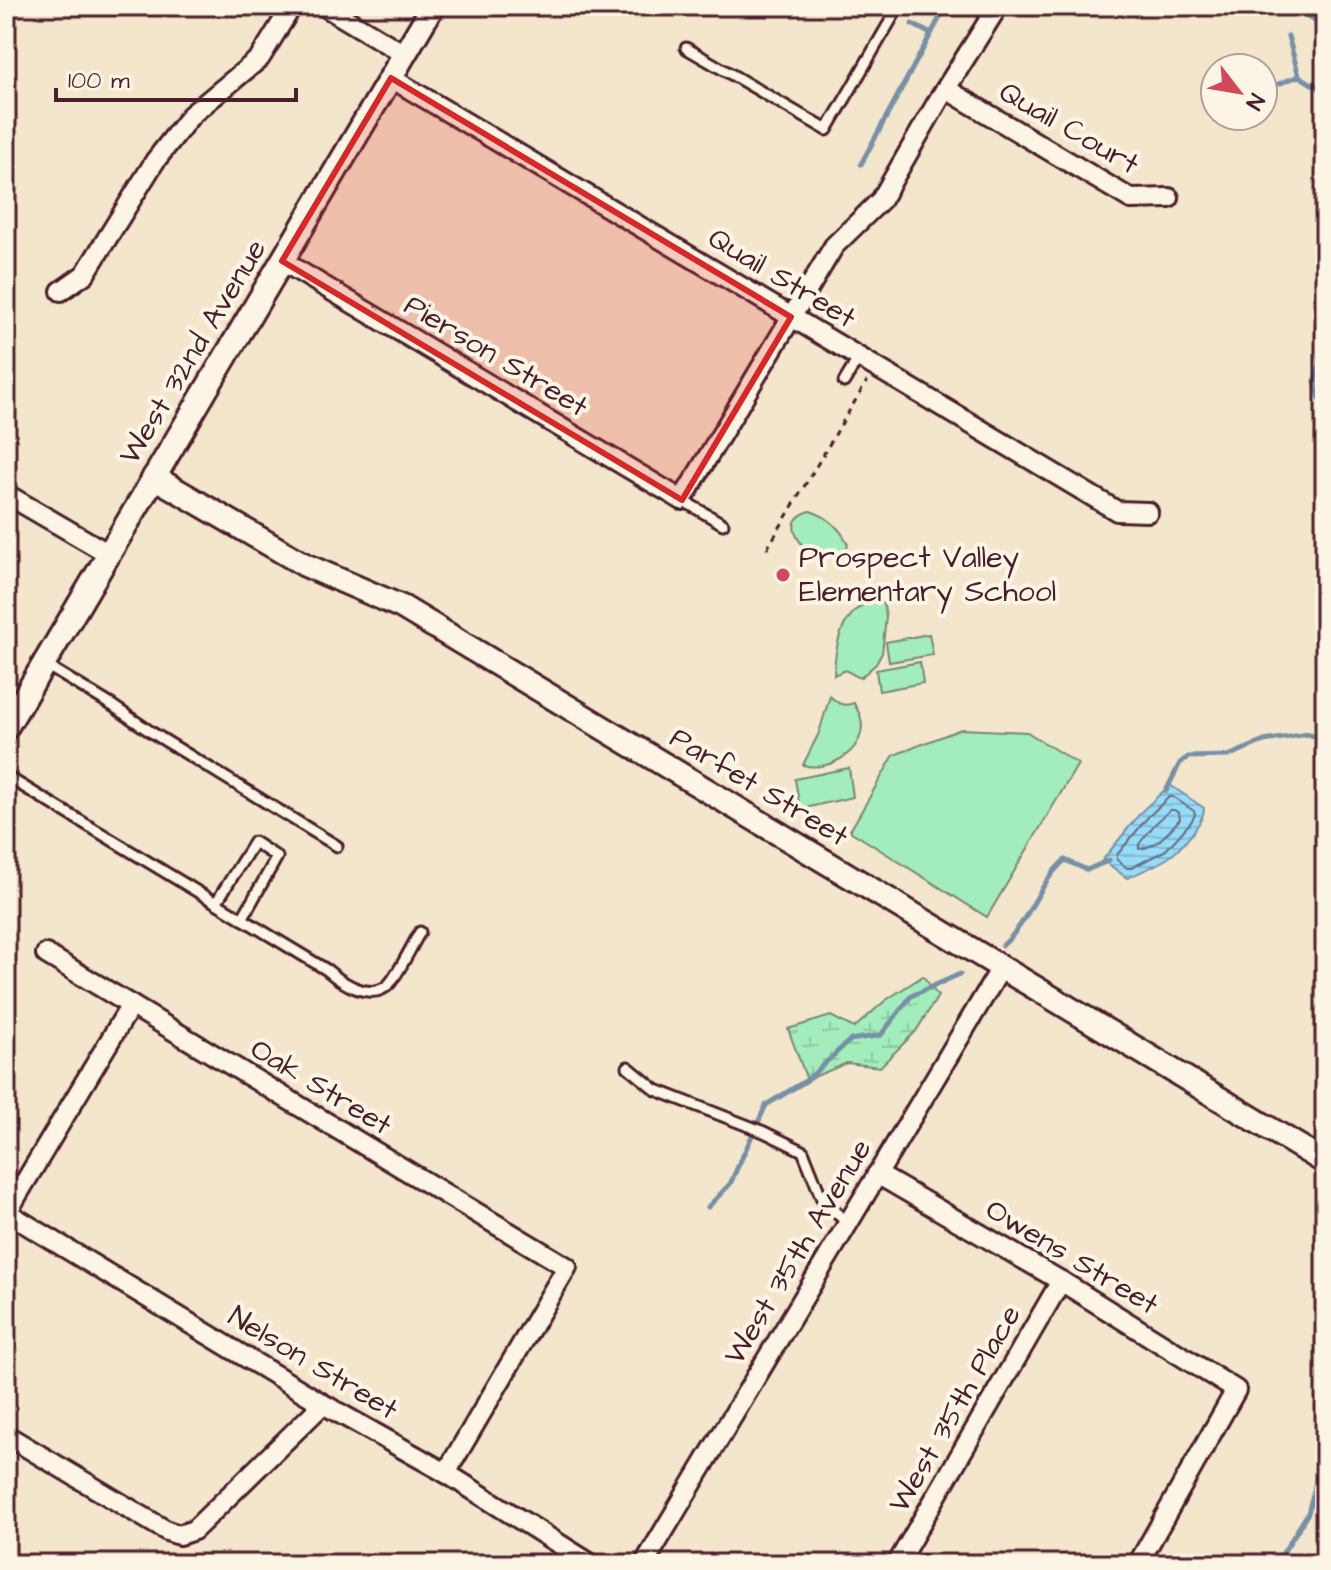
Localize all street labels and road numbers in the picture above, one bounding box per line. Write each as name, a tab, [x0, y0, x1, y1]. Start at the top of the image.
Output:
street label: Quail Court	[991, 71, 1147, 185]
street label: Quail Street	[700, 217, 864, 339]
street label: West 32nd Avenue	[109, 231, 277, 473]
street label: Pierson Street	[396, 284, 596, 428]
street label: Parfet Street	[662, 717, 856, 857]
street label: Oak Street	[242, 1028, 400, 1146]
street label: West 35th Avenue	[714, 1131, 882, 1373]
street label: Owens Street	[978, 1189, 1166, 1325]
street label: Nelson Street	[220, 1296, 406, 1430]
street label: West 35th Place	[878, 1297, 1032, 1521]

